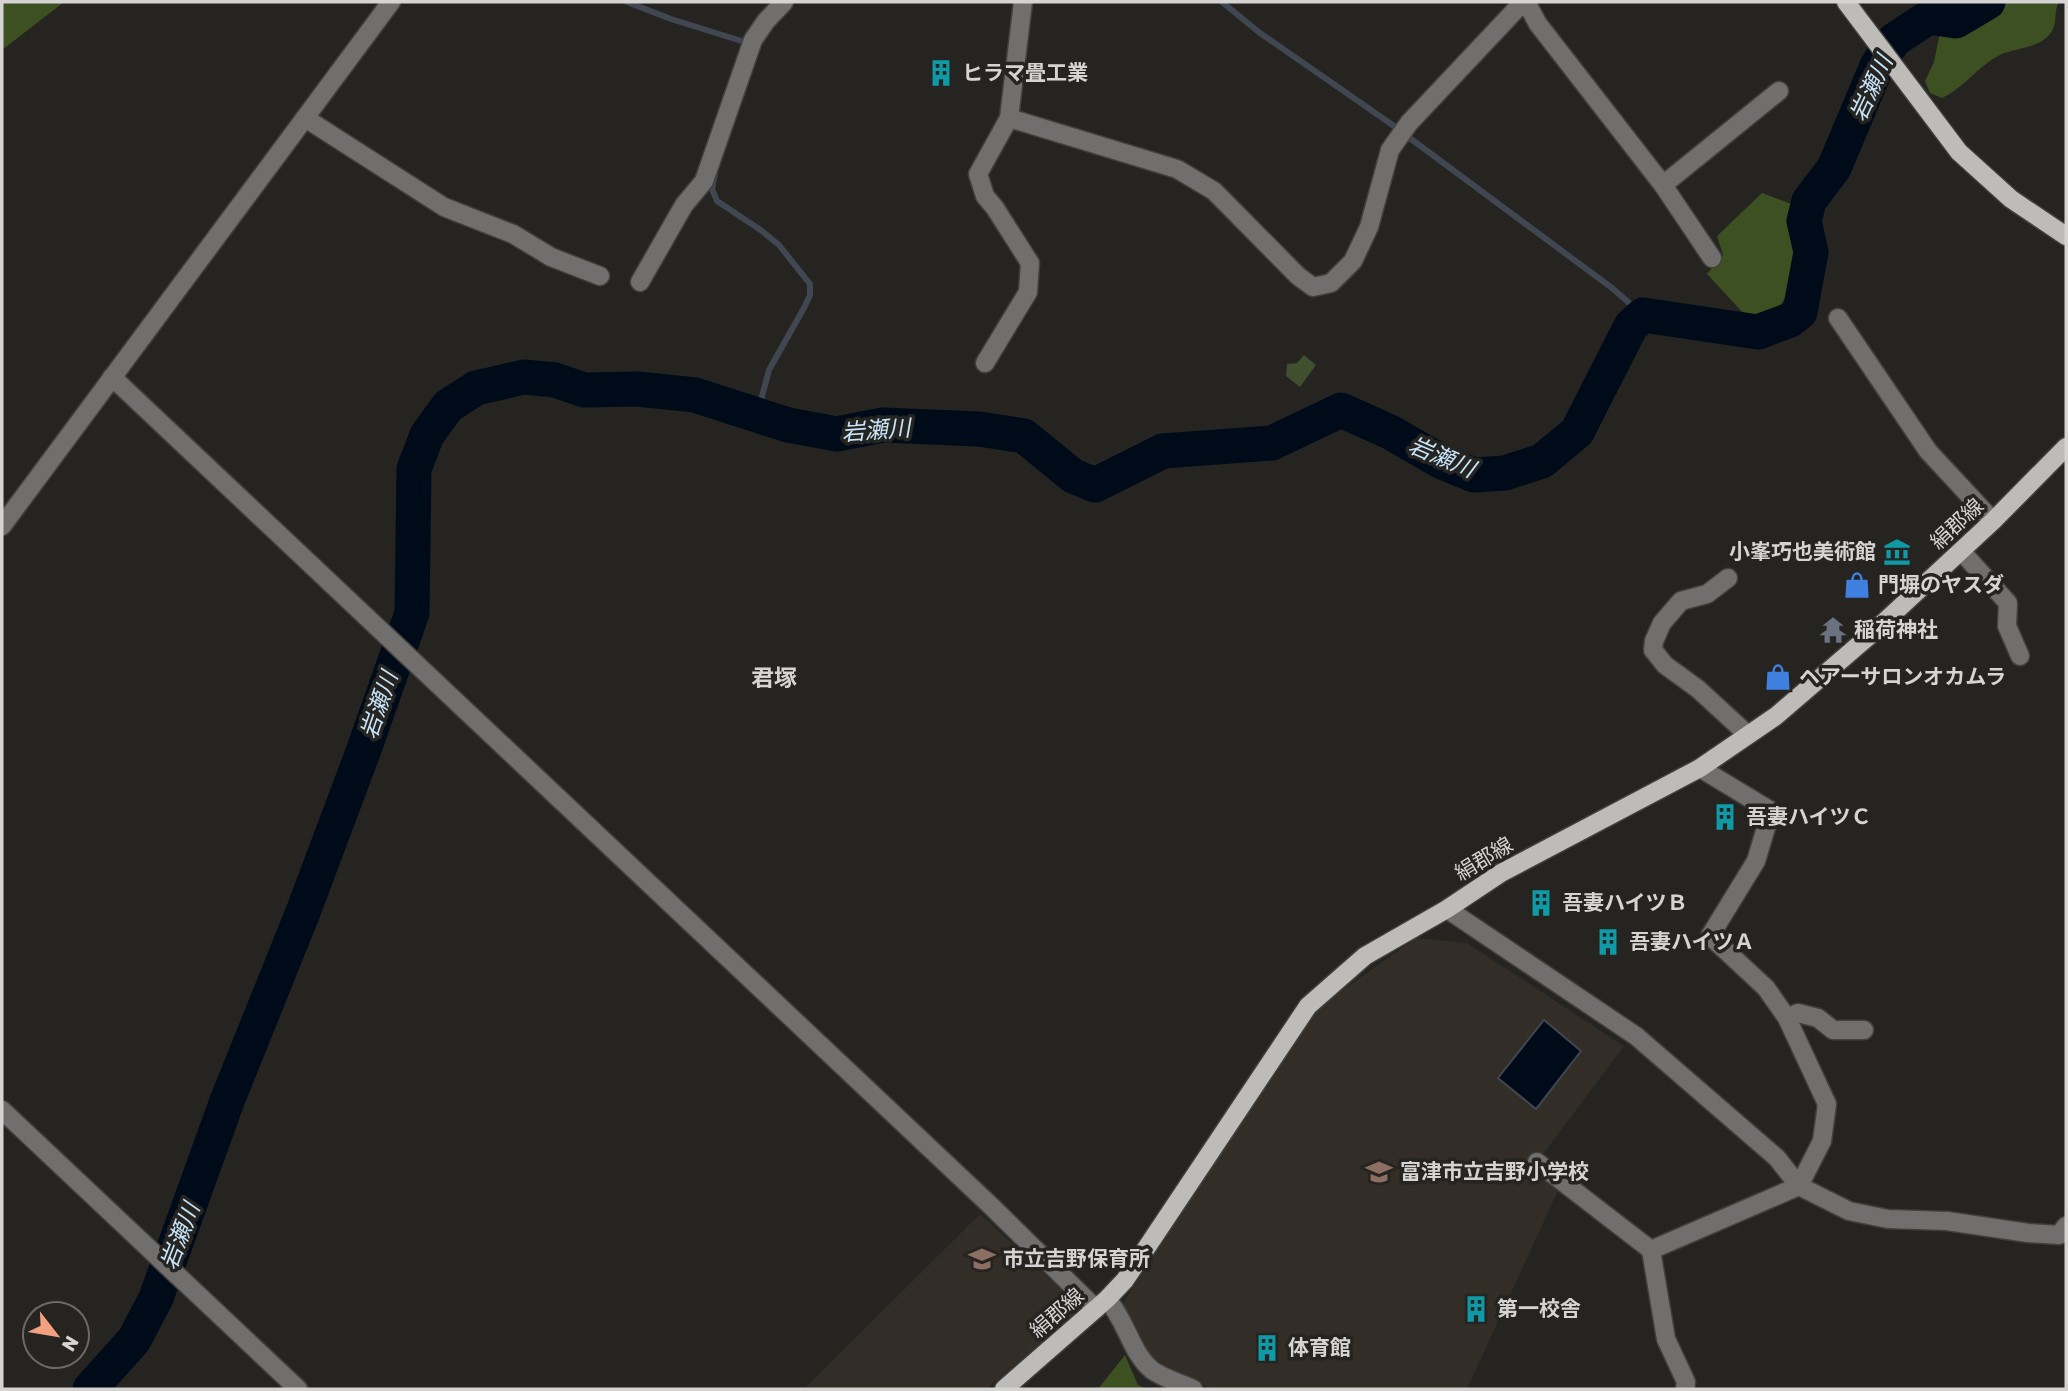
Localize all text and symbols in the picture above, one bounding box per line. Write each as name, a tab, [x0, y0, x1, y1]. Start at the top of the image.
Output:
water label: 岩瀬川	[1844, 48, 1900, 125]
building icon: ヒラマ畳工業	[926, 58, 956, 88]
place label: ヒラマ畳工業	[962, 60, 1088, 85]
water label: 岩瀬川	[841, 413, 914, 446]
water label: 岩瀬川	[1405, 431, 1482, 485]
street label: 絹郡線	[1925, 493, 1988, 554]
museum icon: 小峯巧也美術館	[1882, 537, 1912, 567]
place label: 小峯巧也美術館	[1729, 539, 1876, 564]
shop icon: 門塀のヤスダ	[1842, 570, 1872, 600]
place label: 門塀のヤスダ	[1878, 572, 2004, 597]
temple icon: 稲荷神社	[1818, 615, 1848, 645]
place label: 稲荷神社	[1854, 617, 1938, 642]
shop icon: ヘアーサロンオカムラ	[1763, 662, 1793, 692]
district label: 君塚	[751, 664, 797, 692]
place label: ヘアーサロンオカムラ	[1799, 664, 2006, 689]
water label: 岩瀬川	[355, 665, 404, 742]
building icon: 吾妻ハイツＣ	[1710, 802, 1740, 832]
place label: 吾妻ハイツＣ	[1746, 804, 1872, 829]
street label: 絹郡線	[1450, 832, 1517, 886]
building icon: 吾妻ハイツＢ	[1526, 888, 1556, 918]
place label: 吾妻ハイツＢ	[1562, 890, 1688, 915]
building icon: 吾妻ハイツＡ	[1593, 927, 1623, 957]
place label: 吾妻ハイツＡ	[1629, 929, 1755, 954]
school or university icon: 富津市立吉野小学校	[1364, 1157, 1394, 1187]
place label: 富津市立吉野小学校	[1400, 1159, 1589, 1184]
water label: 岩瀬川	[155, 1196, 207, 1273]
school or university icon: 市立吉野保育所	[967, 1244, 997, 1274]
place label: 市立吉野保育所	[1003, 1246, 1150, 1271]
street label: 絹郡線	[1025, 1283, 1089, 1343]
building icon: 第一校舎	[1461, 1294, 1491, 1324]
place label: 第一校舎	[1497, 1296, 1581, 1321]
north arrow	[21, 1300, 91, 1370]
text: N	[57, 1332, 84, 1355]
building icon: 体育館	[1252, 1333, 1282, 1363]
place label: 体育館	[1288, 1335, 1351, 1360]

